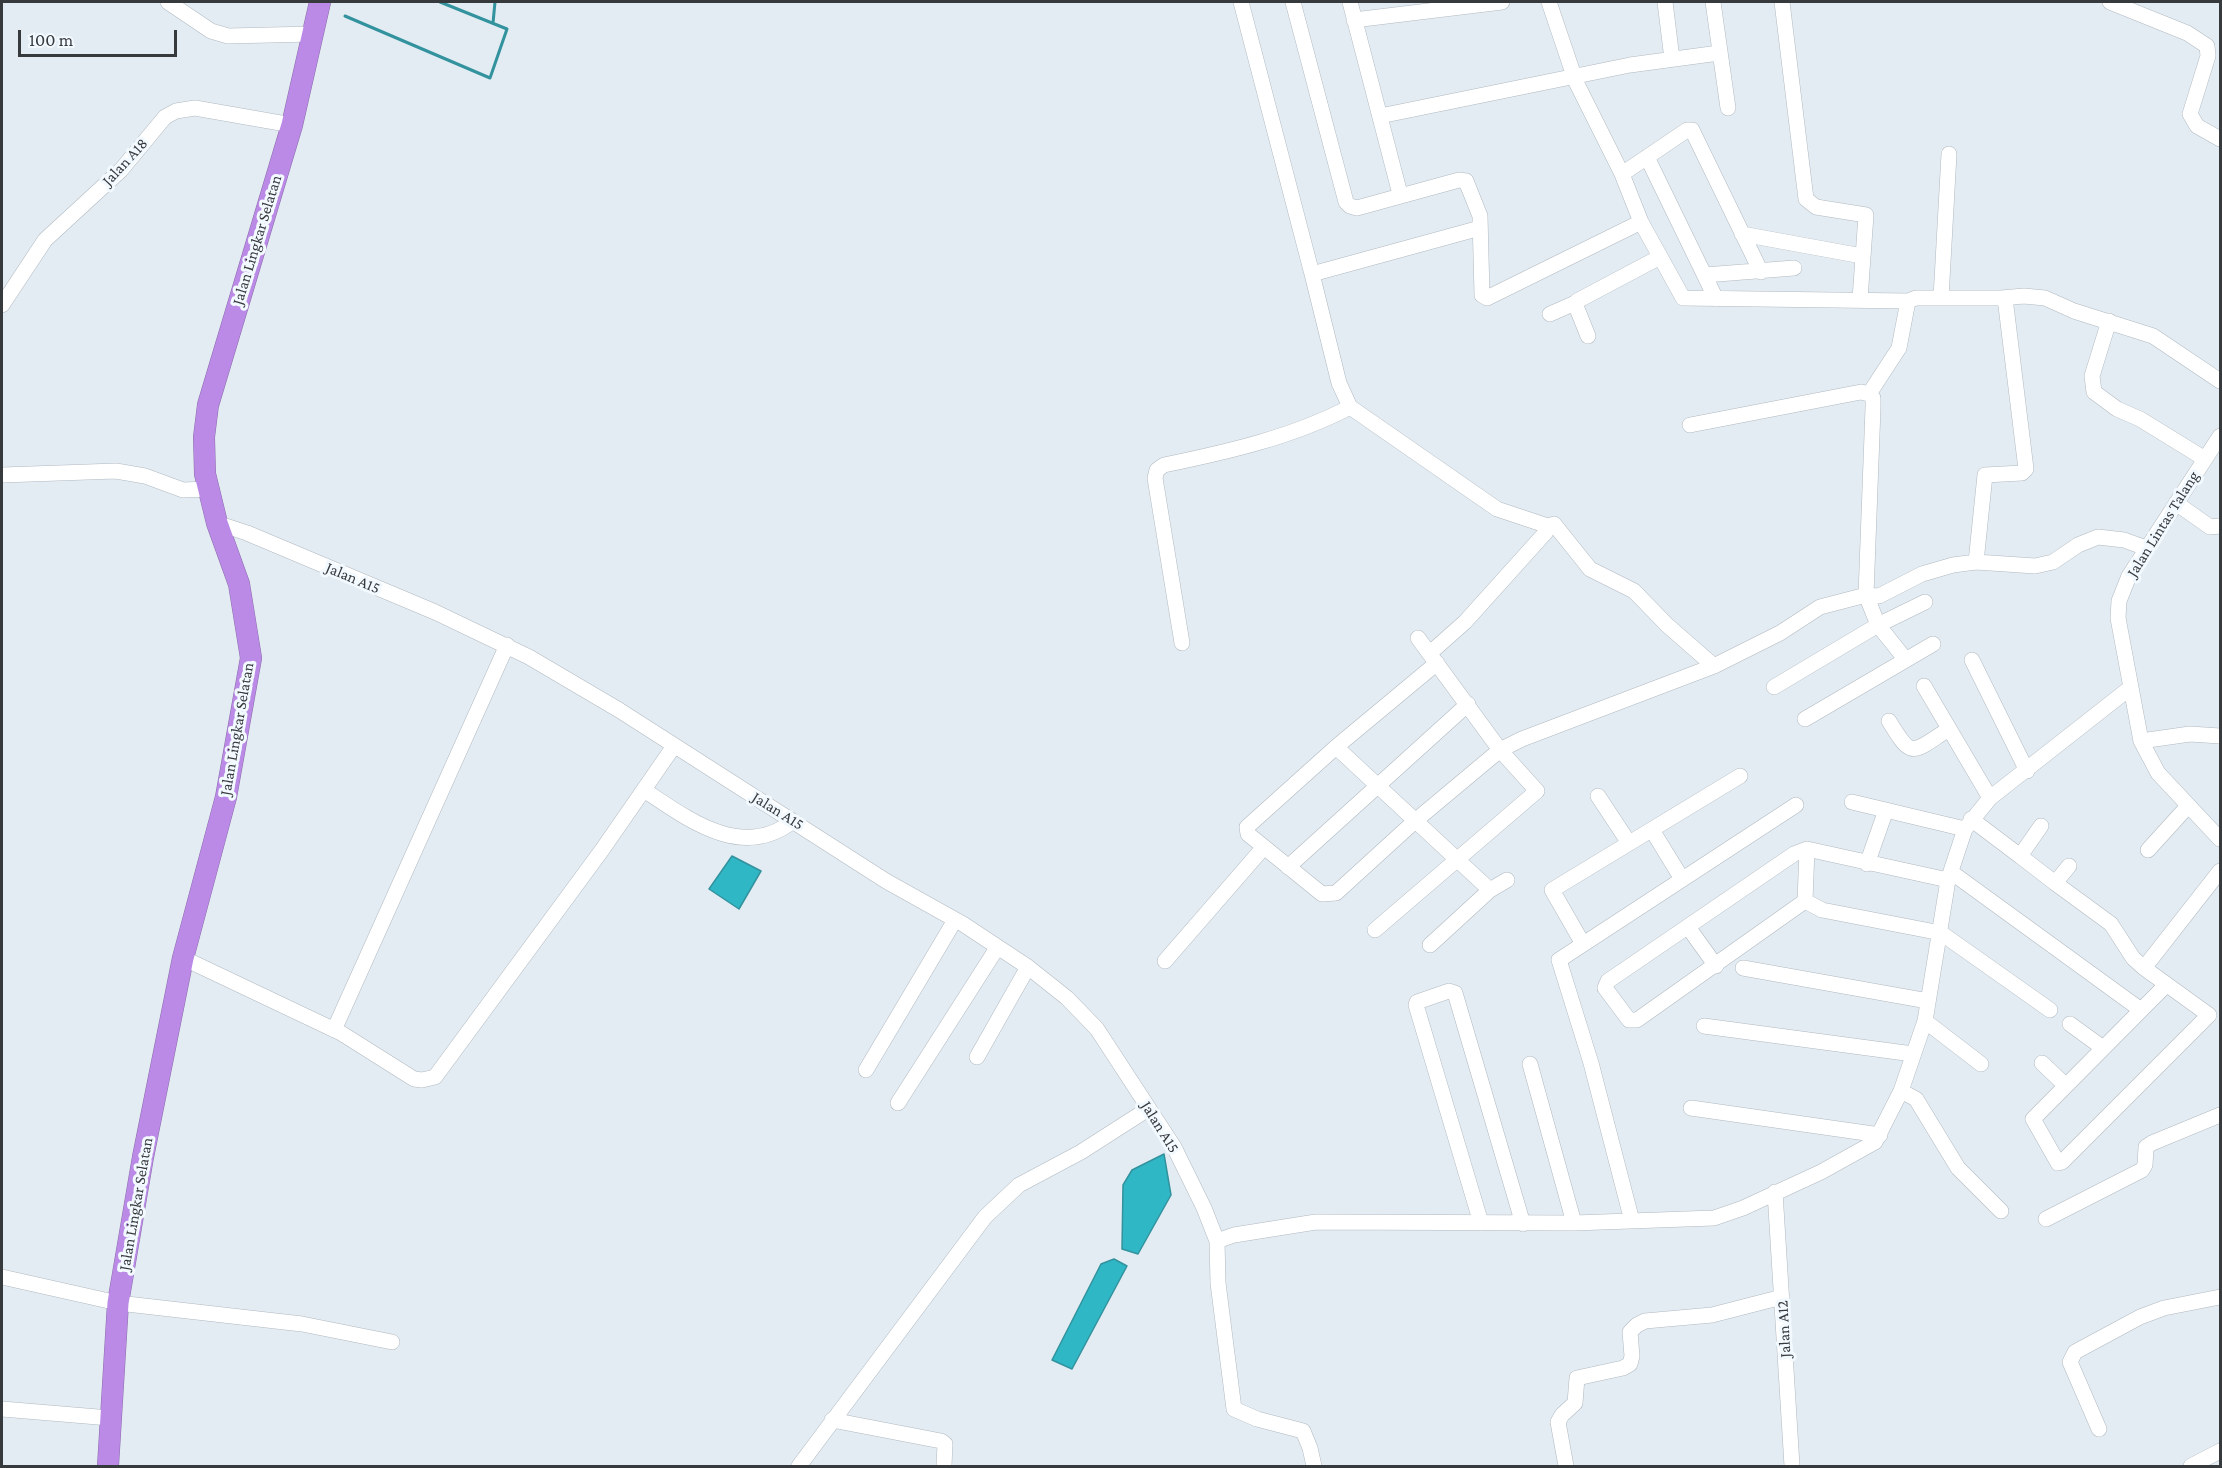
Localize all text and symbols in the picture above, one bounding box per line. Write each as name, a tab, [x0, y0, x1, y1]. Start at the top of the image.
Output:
scale bar	[21, 18, 180, 56]
text: 100 m	[29, 30, 73, 50]
street label: Jalan A18	[98, 134, 152, 190]
street label: Jalan Lingkar Selatan	[228, 173, 286, 307]
street label: Jalan Lintas Talang	[2123, 467, 2203, 581]
street label: Jalan A15	[323, 558, 383, 598]
street label: Jalan Lingkar Selatan	[216, 661, 258, 797]
street label: Jalan A15	[749, 788, 807, 834]
street label: Jalan A15	[1137, 1098, 1183, 1156]
street label: Jalan Lingkar Selatan	[115, 1136, 157, 1272]
street label: Jalan A12	[1773, 1300, 1795, 1358]

